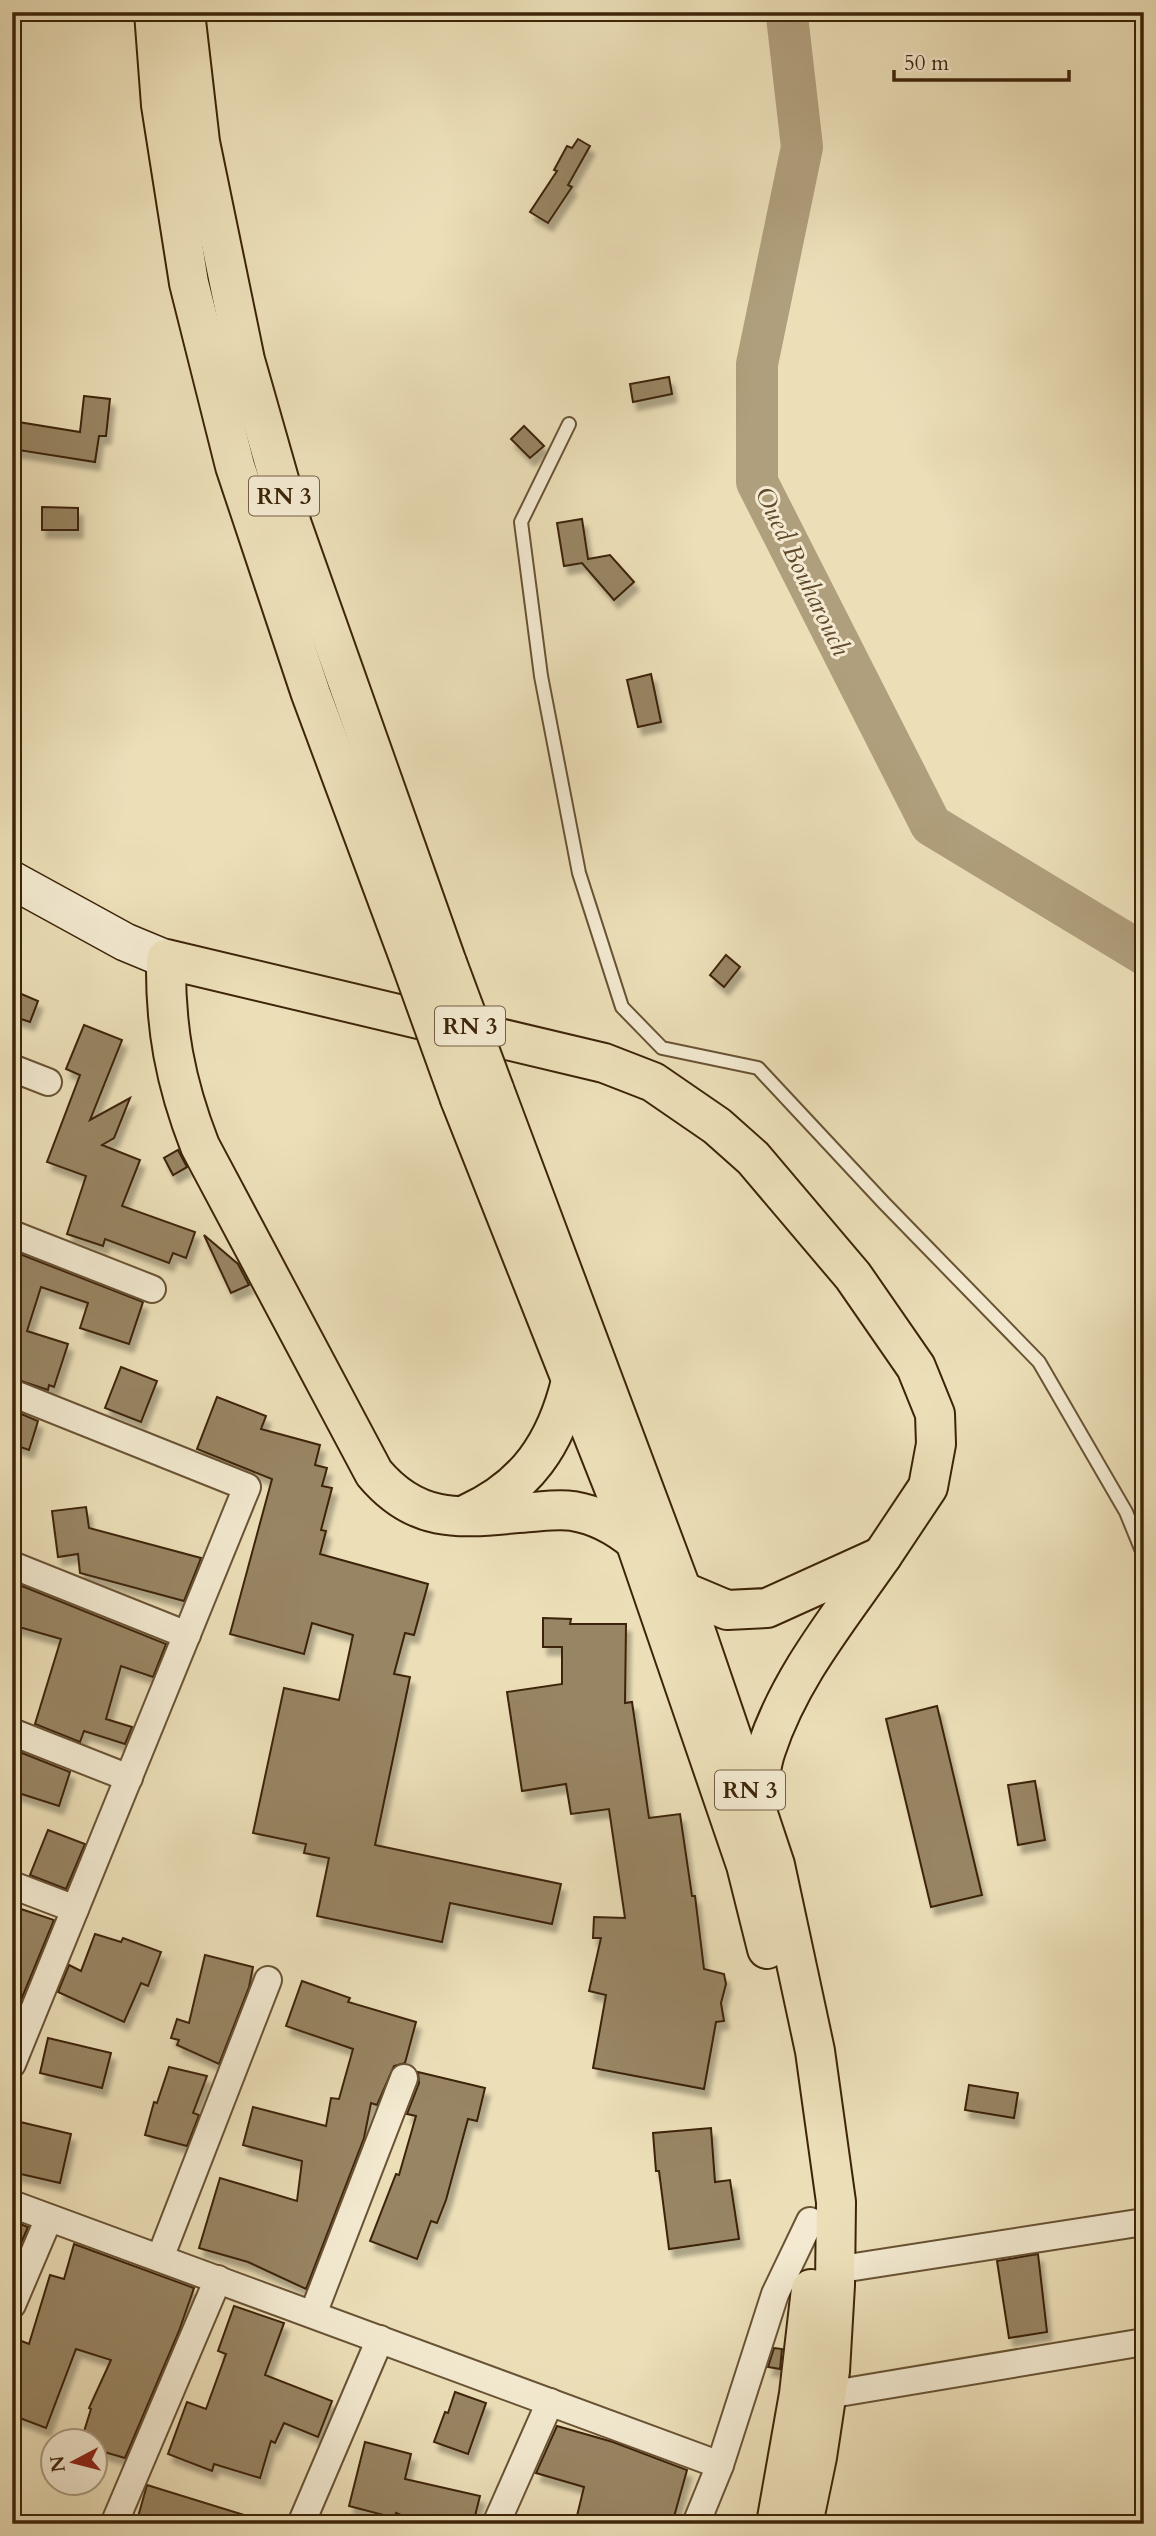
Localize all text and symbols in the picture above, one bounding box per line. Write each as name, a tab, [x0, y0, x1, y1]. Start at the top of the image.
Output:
scale bar	[894, 38, 1068, 82]
text: 50 m	[904, 49, 949, 78]
road number: RN 3	[249, 476, 319, 516]
water label: Oued Bouharouch	[746, 481, 859, 662]
road number: RN 3	[435, 1007, 505, 1046]
road number: RN 3	[715, 1770, 785, 1810]
north arrow	[38, 2428, 108, 2498]
text: N	[44, 2454, 72, 2474]

